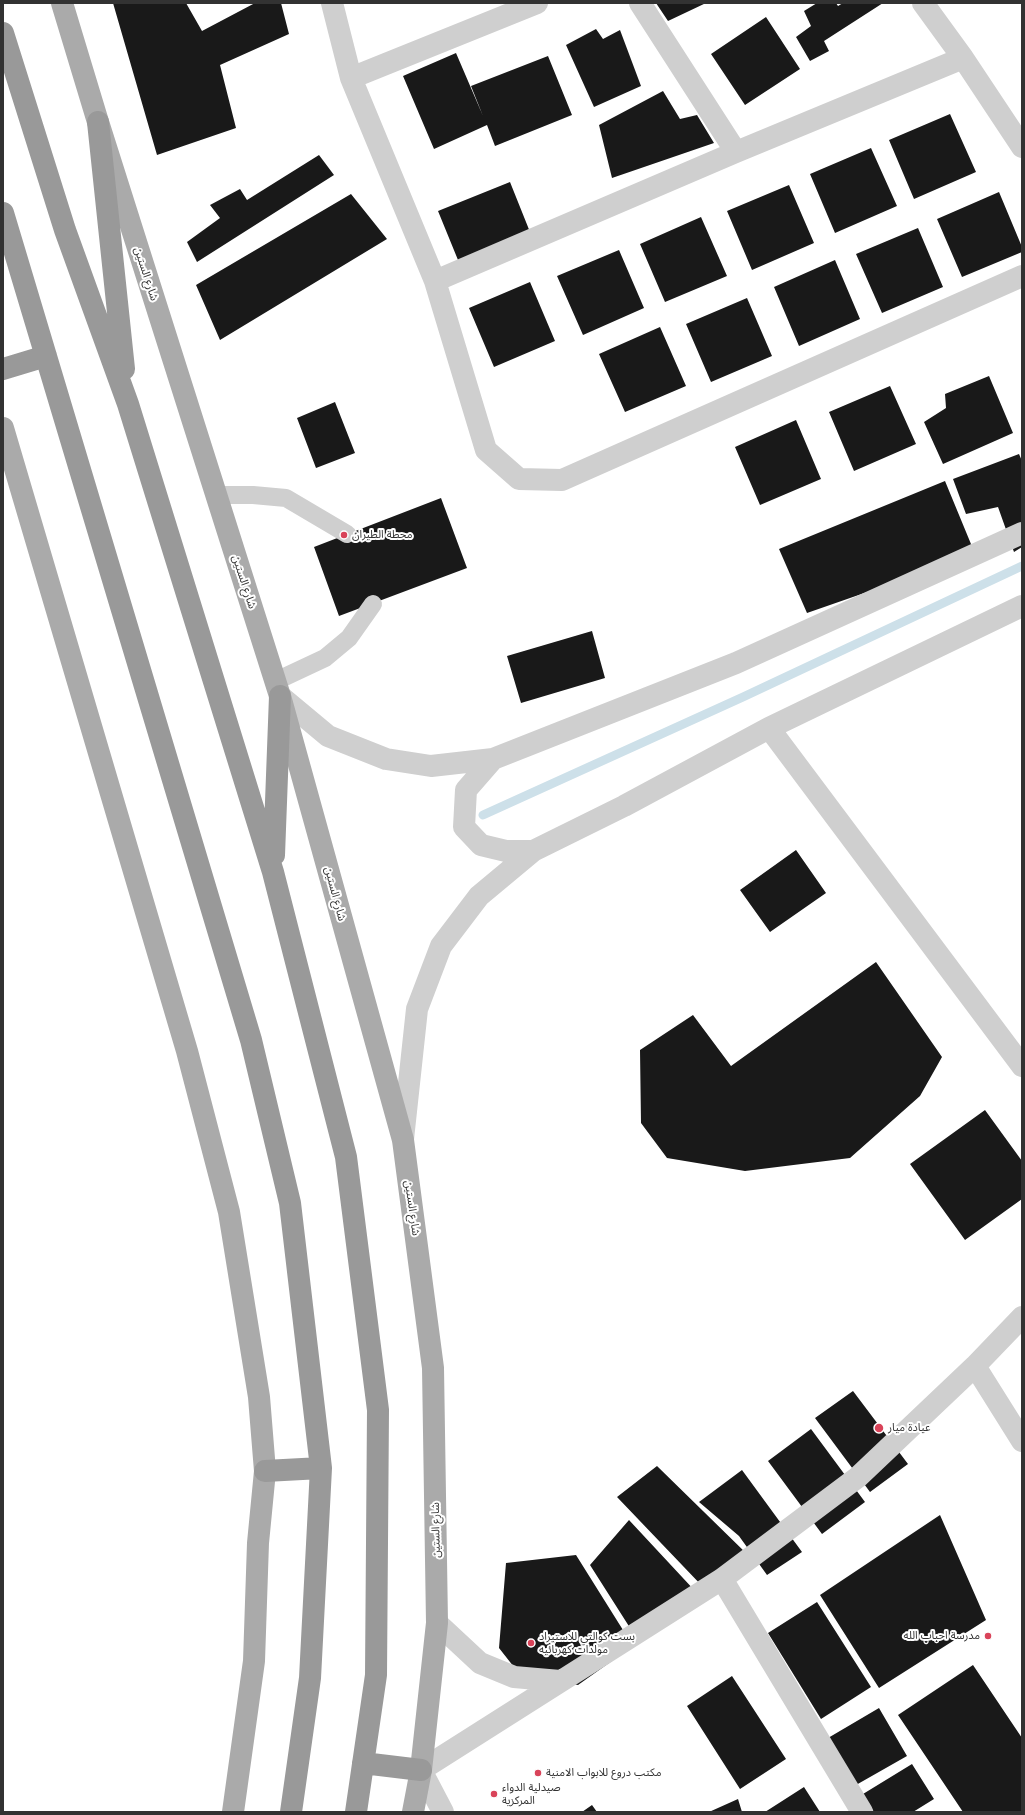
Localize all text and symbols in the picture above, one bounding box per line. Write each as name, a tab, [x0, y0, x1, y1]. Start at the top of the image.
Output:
street label: شارع الستين	[131, 246, 161, 302]
place label: محطة الطيران	[352, 528, 413, 542]
marker: محطة الطيران	[339, 530, 349, 540]
street label: شارع الستين	[229, 554, 259, 610]
street label: شارع الستين	[321, 865, 349, 923]
street label: شارع الستين	[402, 1180, 422, 1236]
place label: عيادة ميار	[888, 1421, 931, 1435]
marker: عيادة ميار	[873, 1422, 885, 1434]
street label: شارع الستين	[429, 1502, 443, 1558]
place label: مدرسة احباب الله	[904, 1629, 980, 1643]
place label: بست كوالتي للاستيراد مولدات كهربائيه	[539, 1630, 635, 1656]
marker: مدرسة احباب الله	[983, 1631, 993, 1641]
marker: بست كوالتي للاستيراد مولدات كهربائيه	[526, 1638, 536, 1648]
place label: مكتب دروع للابواب الامنية	[546, 1766, 661, 1780]
marker: مكتب دروع للابواب الامنية	[533, 1768, 543, 1778]
place label: صيدلية الدواء المركزية	[502, 1781, 561, 1807]
marker: صيدلية الدواء المركزية	[489, 1789, 499, 1799]

